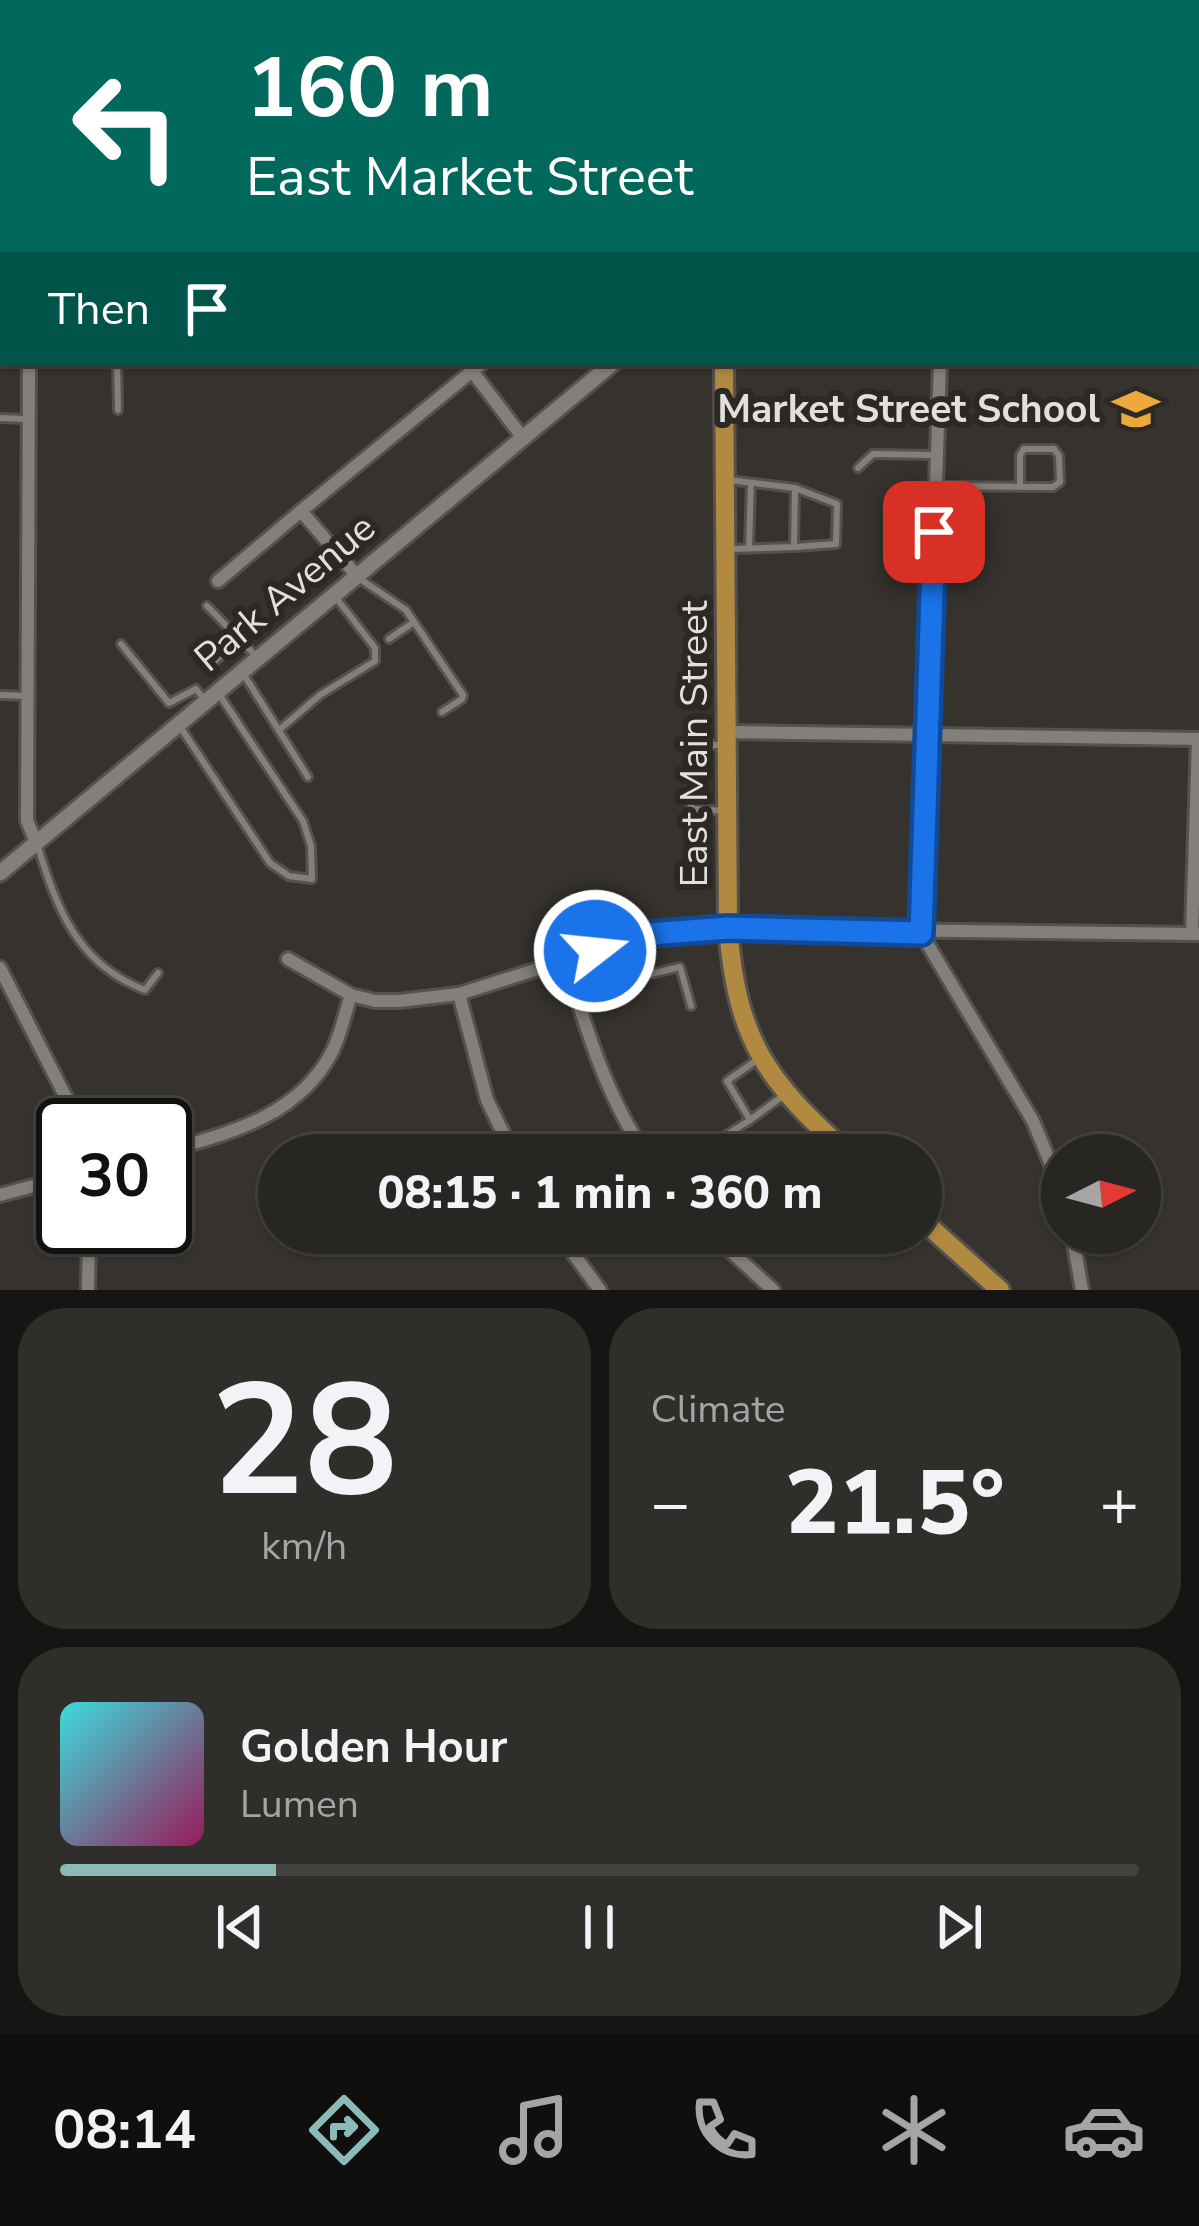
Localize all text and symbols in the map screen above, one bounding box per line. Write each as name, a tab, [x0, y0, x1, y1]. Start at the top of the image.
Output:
text: 160 m	[246, 31, 494, 146]
icon: left	[48, 48, 204, 204]
text: East Market Street	[246, 140, 693, 214]
icon: arrive	[174, 276, 240, 342]
text: Then	[48, 279, 150, 340]
place label: Market Street School	[717, 383, 1101, 436]
school or university icon: Market Street School	[1111, 384, 1161, 434]
pin	[883, 481, 985, 583]
icon: arrive	[901, 499, 967, 565]
street label: Park Avenue	[183, 502, 387, 684]
street label: East Main Street	[668, 600, 721, 888]
position arrow	[532, 888, 658, 1014]
speed limit sign: 30	[36, 1098, 192, 1254]
north arrow	[1041, 1134, 1161, 1254]
map controls	[1041, 1134, 1161, 1254]
text: 08:15 · 1 min · 360 m	[377, 1163, 823, 1224]
text: 28	[211, 1335, 398, 1548]
text: Climate	[651, 1383, 786, 1436]
text: 21.5°	[785, 1442, 1005, 1565]
text: −	[651, 1459, 690, 1549]
text: +	[1099, 1459, 1139, 1549]
text: km/h	[261, 1520, 347, 1573]
text: Golden Hour	[240, 1717, 507, 1778]
text: Lumen	[240, 1778, 359, 1831]
icon: previous	[207, 1894, 273, 1960]
icon: pause	[566, 1894, 632, 1960]
icon: next	[926, 1894, 992, 1960]
icon: directions	[302, 2088, 386, 2172]
icon: music	[492, 2088, 576, 2172]
icon: phone	[682, 2088, 766, 2172]
icon: climate	[872, 2088, 956, 2172]
icon: car	[1062, 2088, 1146, 2172]
text: 08:14	[53, 2093, 196, 2167]

